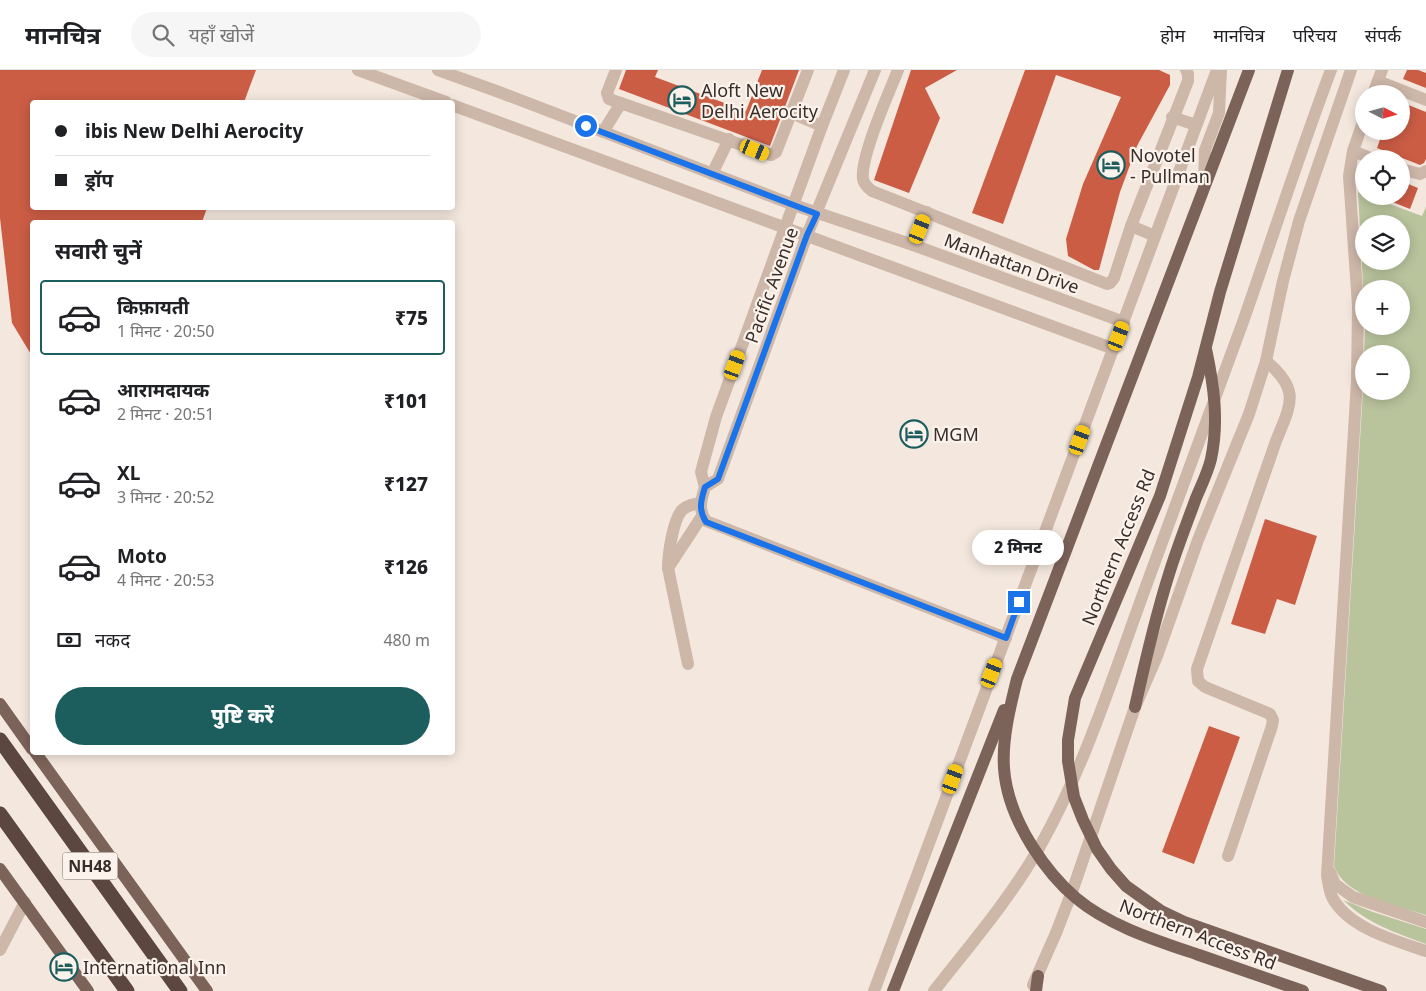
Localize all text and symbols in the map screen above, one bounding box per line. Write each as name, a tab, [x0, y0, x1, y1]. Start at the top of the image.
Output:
search box	[131, 12, 481, 57]
text: मानचित्र	[25, 18, 101, 51]
icon: search	[149, 21, 177, 49]
text: यहाँ खोजें	[189, 22, 254, 48]
text: होम	[1160, 23, 1185, 47]
text: मानचित्र	[1213, 23, 1265, 47]
text: परिचय	[1293, 23, 1337, 47]
text: संपर्क	[1365, 23, 1401, 47]
place label: Aloft New Delhi Aerocity	[701, 78, 819, 123]
hotel icon: Aloft New Delhi Aerocity	[667, 85, 697, 115]
north arrow	[1355, 85, 1410, 140]
map controls	[1355, 85, 1410, 400]
route start	[575, 115, 597, 137]
text: ibis New Delhi Aerocity	[85, 118, 303, 144]
car	[738, 137, 771, 163]
place label: Novotel - Pullman	[1130, 143, 1210, 188]
hotel icon: Novotel - Pullman	[1096, 150, 1126, 180]
button: locate	[1355, 150, 1410, 205]
text: ड्रॉप	[85, 167, 113, 193]
car	[907, 212, 932, 246]
button: layers	[1355, 215, 1410, 270]
street label: Pacific Avenue	[739, 224, 803, 346]
street label: Manhattan Drive	[941, 227, 1083, 299]
text: सवारी चुनें	[55, 235, 142, 265]
button: +	[1355, 280, 1410, 335]
text: किफ़ायती	[117, 294, 189, 320]
icon: car	[57, 295, 102, 340]
text: ₹75	[395, 305, 428, 331]
car	[1106, 319, 1131, 353]
text: 1 मिनट · 20:50	[117, 320, 214, 342]
button: −	[1355, 345, 1410, 400]
car	[722, 348, 747, 382]
text: आरामदायक	[117, 377, 209, 403]
icon: car	[57, 378, 102, 423]
text: ₹101	[384, 388, 428, 414]
text: 2 मिनट · 20:51	[117, 403, 214, 425]
hotel icon: MGM	[899, 419, 929, 449]
place label: MGM	[933, 422, 979, 446]
car	[1067, 423, 1092, 457]
text: XL	[117, 460, 140, 486]
icon: car	[57, 461, 102, 506]
street label: Northern Access Rd	[1076, 465, 1160, 629]
text: ₹127	[384, 471, 428, 497]
text: 3 मिनट · 20:52	[117, 486, 214, 508]
callout: 2 मिनट	[973, 530, 1065, 564]
text: 2 मिनट	[994, 536, 1042, 558]
text: Moto	[117, 543, 167, 569]
icon: car	[57, 544, 102, 589]
text: ₹126	[384, 554, 428, 580]
text: 4 मिनट · 20:53	[117, 569, 214, 591]
route end	[1008, 591, 1030, 613]
icon: cash	[55, 626, 83, 654]
text: नकद	[95, 627, 130, 653]
text: 480 m	[383, 629, 430, 651]
car	[979, 656, 1004, 690]
button: पुष्टि करें	[55, 687, 430, 745]
car	[940, 762, 965, 796]
road number: NH48	[62, 852, 118, 879]
street label: Northern Access Rd	[1116, 893, 1280, 975]
hotel icon: International Inn	[49, 952, 79, 982]
place label: International Inn	[83, 955, 226, 979]

